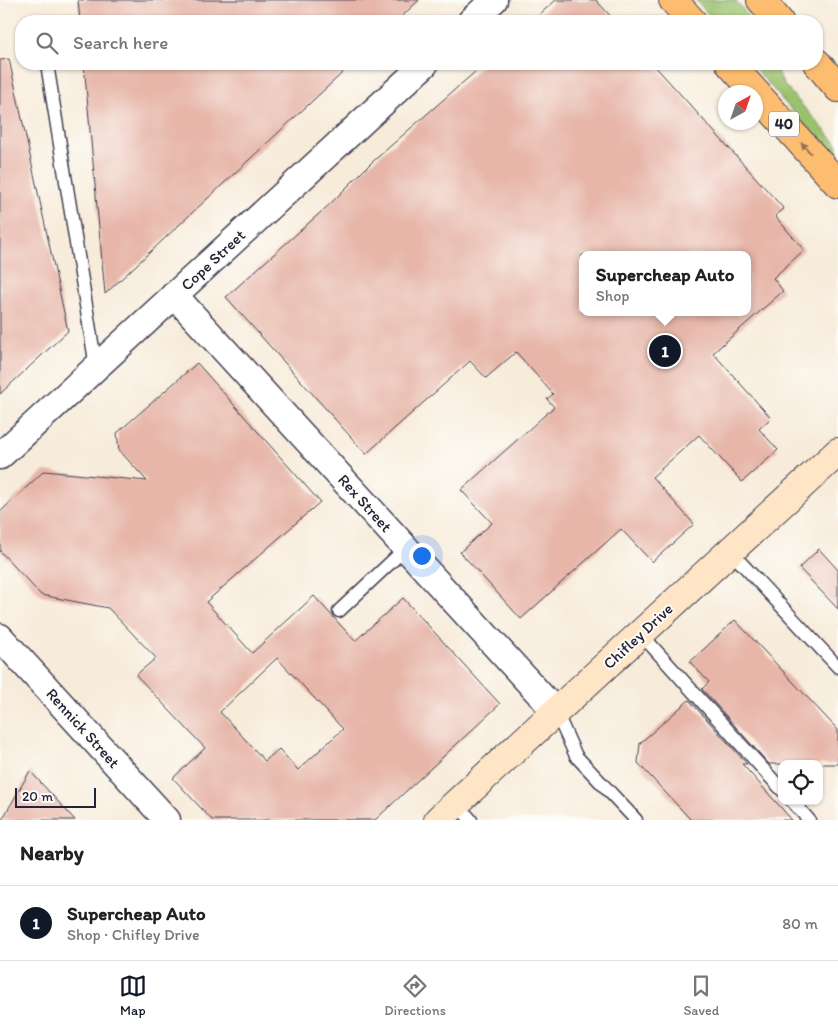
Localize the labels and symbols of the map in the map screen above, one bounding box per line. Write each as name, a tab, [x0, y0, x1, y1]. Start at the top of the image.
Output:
north arrow	[718, 85, 763, 130]
road number: 40	[769, 112, 799, 136]
one-way arrow	[800, 141, 811, 154]
street label: Cope Street	[177, 225, 249, 295]
pin: 1	[649, 332, 681, 370]
street label: Rex Street	[334, 470, 396, 536]
your location	[409, 543, 435, 569]
street label: Chifley Drive	[599, 599, 677, 673]
street label: Rennick Street	[42, 684, 124, 772]
scale bar	[15, 785, 96, 808]

